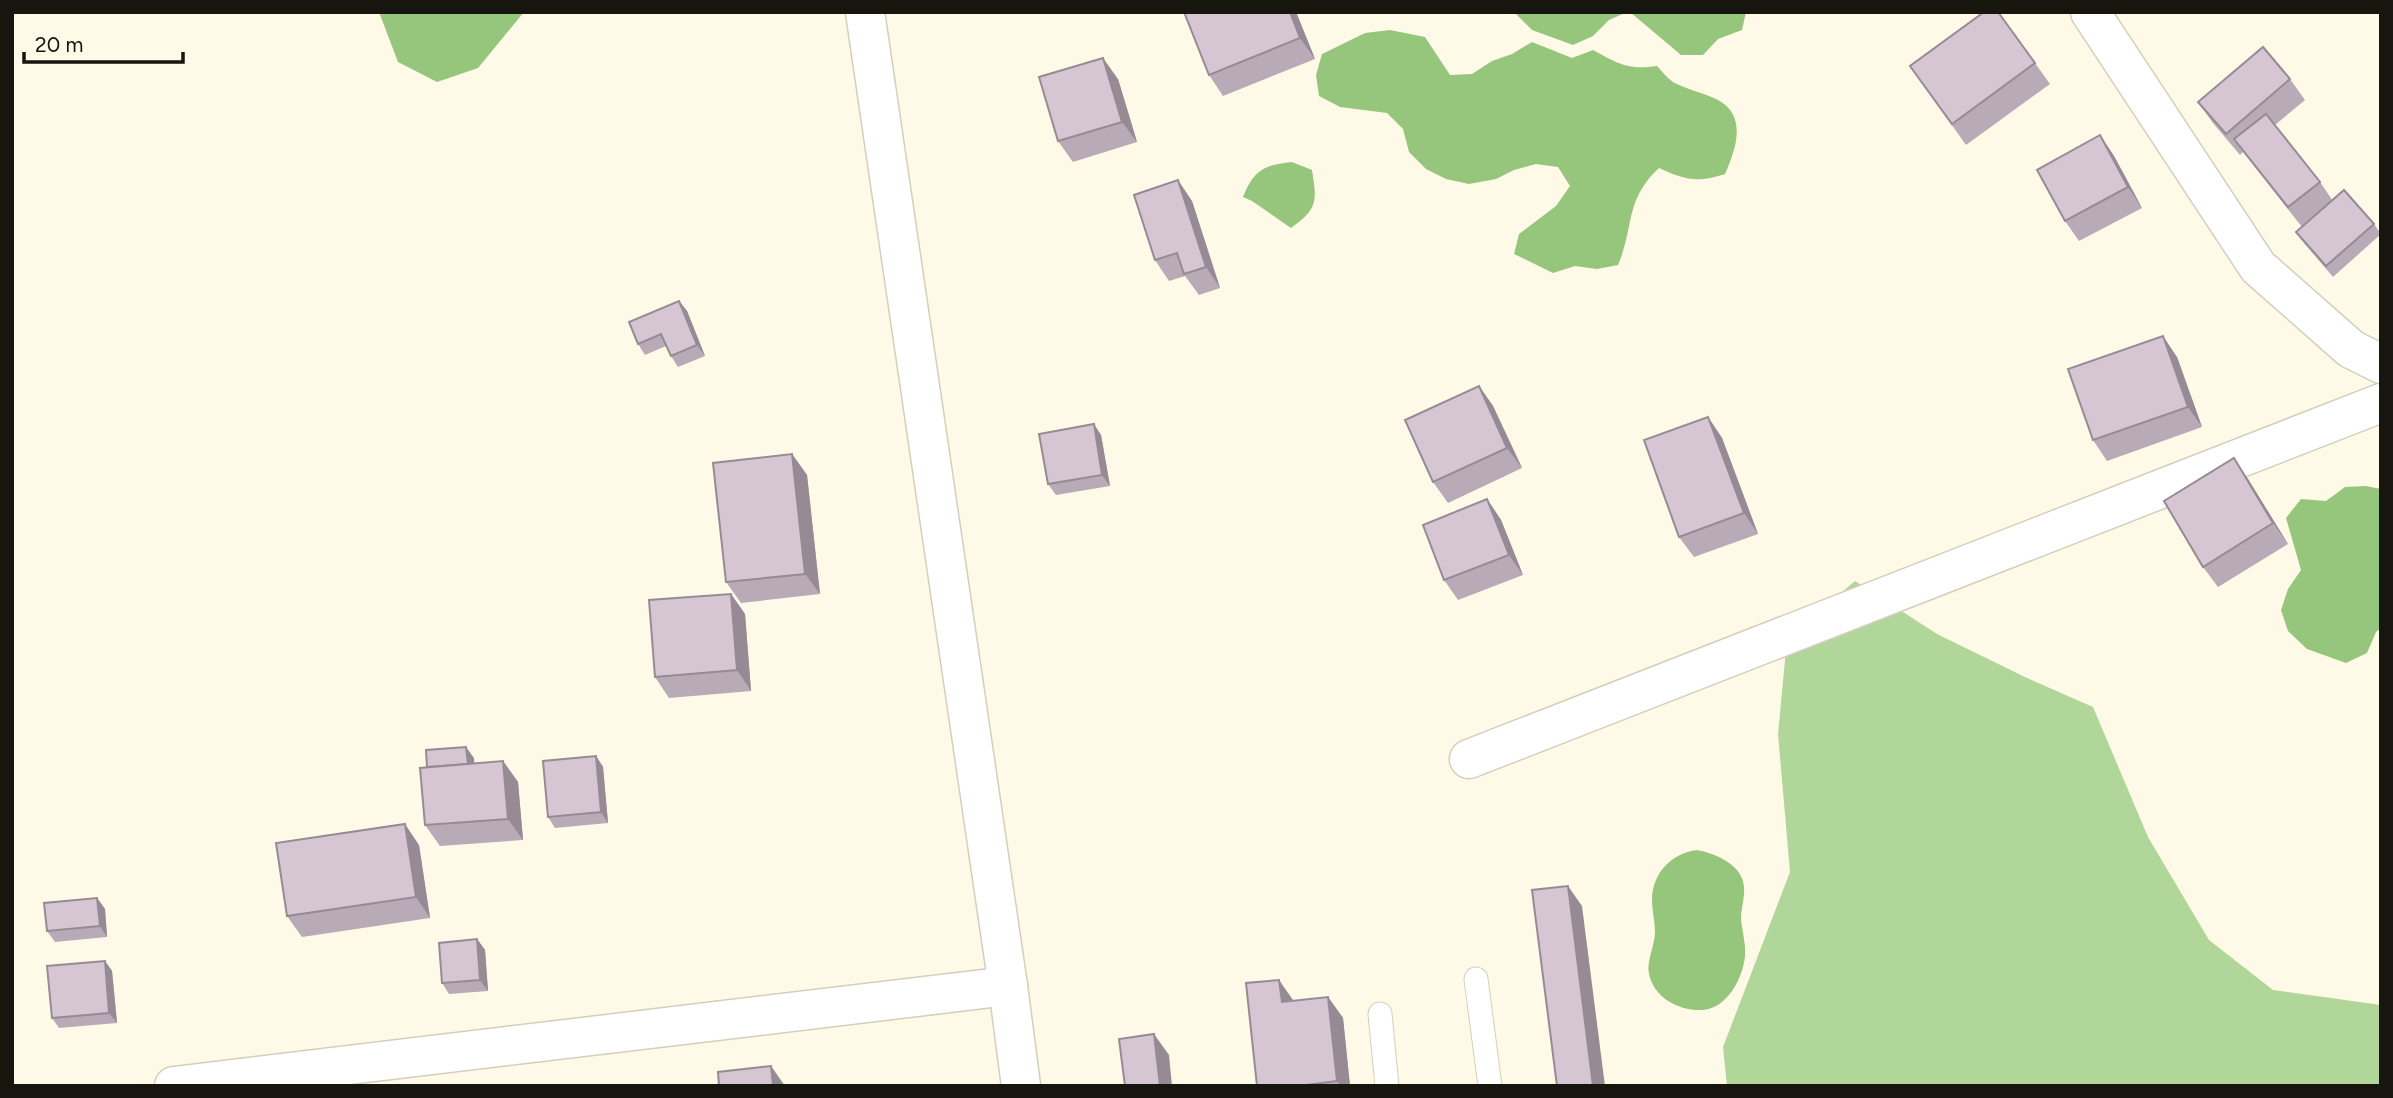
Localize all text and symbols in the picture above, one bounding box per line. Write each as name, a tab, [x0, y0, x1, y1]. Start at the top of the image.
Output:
scale bar	[24, 21, 184, 65]
text: 20 m	[35, 32, 83, 57]

